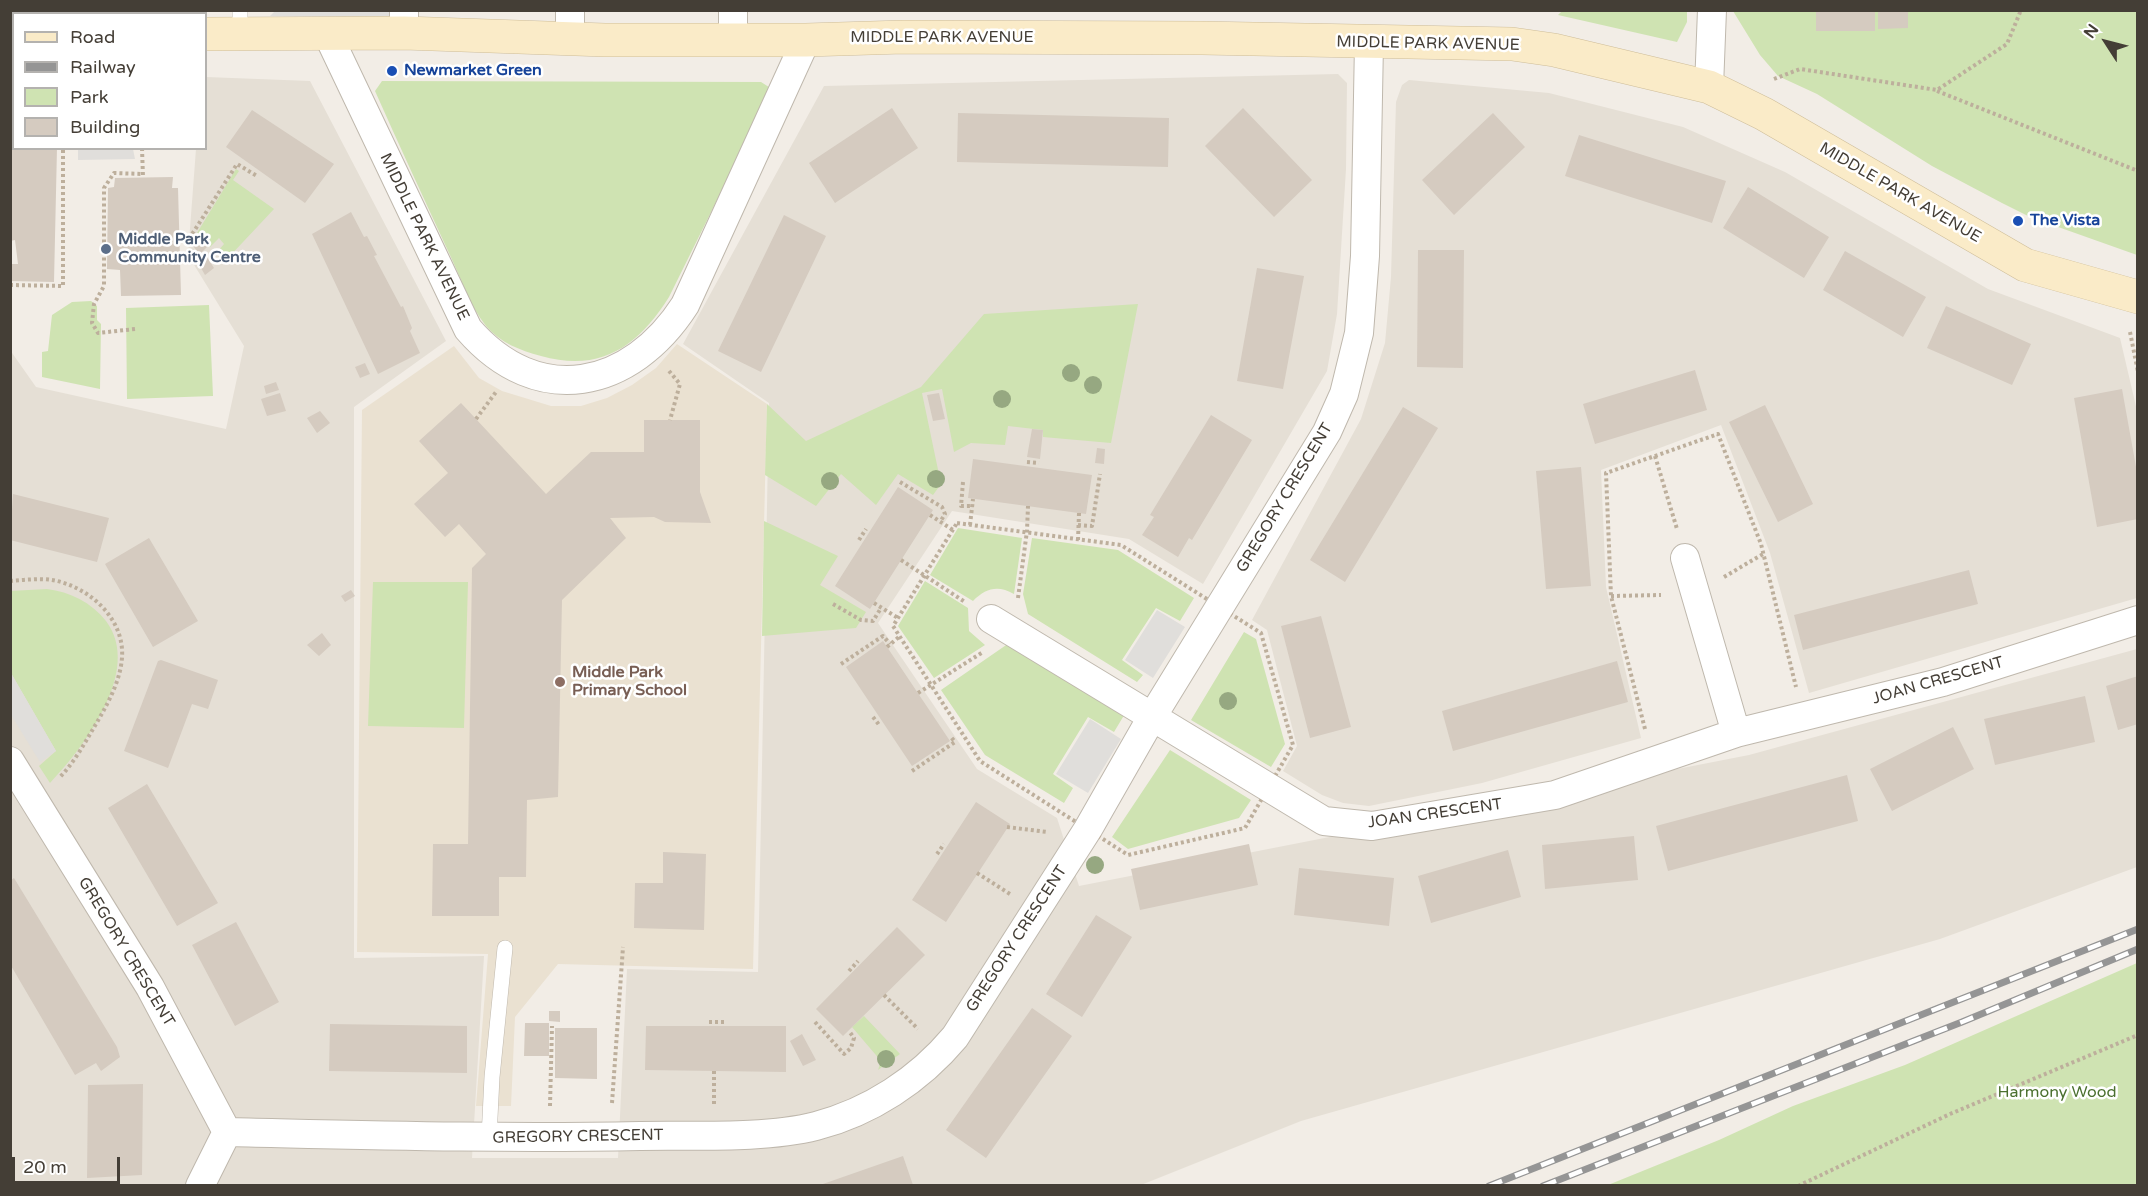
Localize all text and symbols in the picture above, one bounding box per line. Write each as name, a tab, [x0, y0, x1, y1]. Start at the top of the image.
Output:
legend	[12, 12, 207, 150]
north arrow	[2076, 12, 2136, 72]
text: N	[2080, 20, 2103, 43]
text: Road	[70, 26, 115, 48]
street label: MIDDLE PARK AVENUE	[850, 28, 1034, 48]
street label: MIDDLE PARK AVENUE	[1336, 33, 1520, 55]
text: Railway	[70, 56, 136, 78]
place label: Newmarket Green	[404, 61, 542, 81]
marker: Newmarket Green	[385, 64, 399, 78]
text: Park	[70, 86, 108, 108]
text: Building	[70, 116, 140, 138]
street label: MIDDLE PARK AVENUE	[1816, 139, 1984, 247]
street label: MIDDLE PARK AVENUE	[375, 150, 473, 324]
place label: The Vista	[2030, 211, 2100, 231]
marker: The Vista	[2011, 214, 2025, 228]
place label: Middle Park Community Centre	[118, 230, 261, 268]
marker: Middle Park Community Centre	[99, 242, 113, 256]
street label: GREGORY CRESCENT	[1233, 420, 1337, 576]
street label: JOAN CRESCENT	[1870, 653, 2006, 709]
place label: Middle Park Primary School	[572, 663, 687, 701]
marker: Middle Park Primary School	[553, 675, 567, 689]
street label: JOAN CRESCENT	[1367, 795, 1503, 833]
street label: GREGORY CRESCENT	[962, 862, 1072, 1016]
street label: GREGORY CRESCENT	[74, 874, 178, 1030]
park label: Harmony Wood	[1998, 1083, 2116, 1103]
street label: GREGORY CRESCENT	[492, 1126, 664, 1148]
scale bar	[15, 1145, 123, 1183]
text: 20 m	[23, 1156, 67, 1178]

